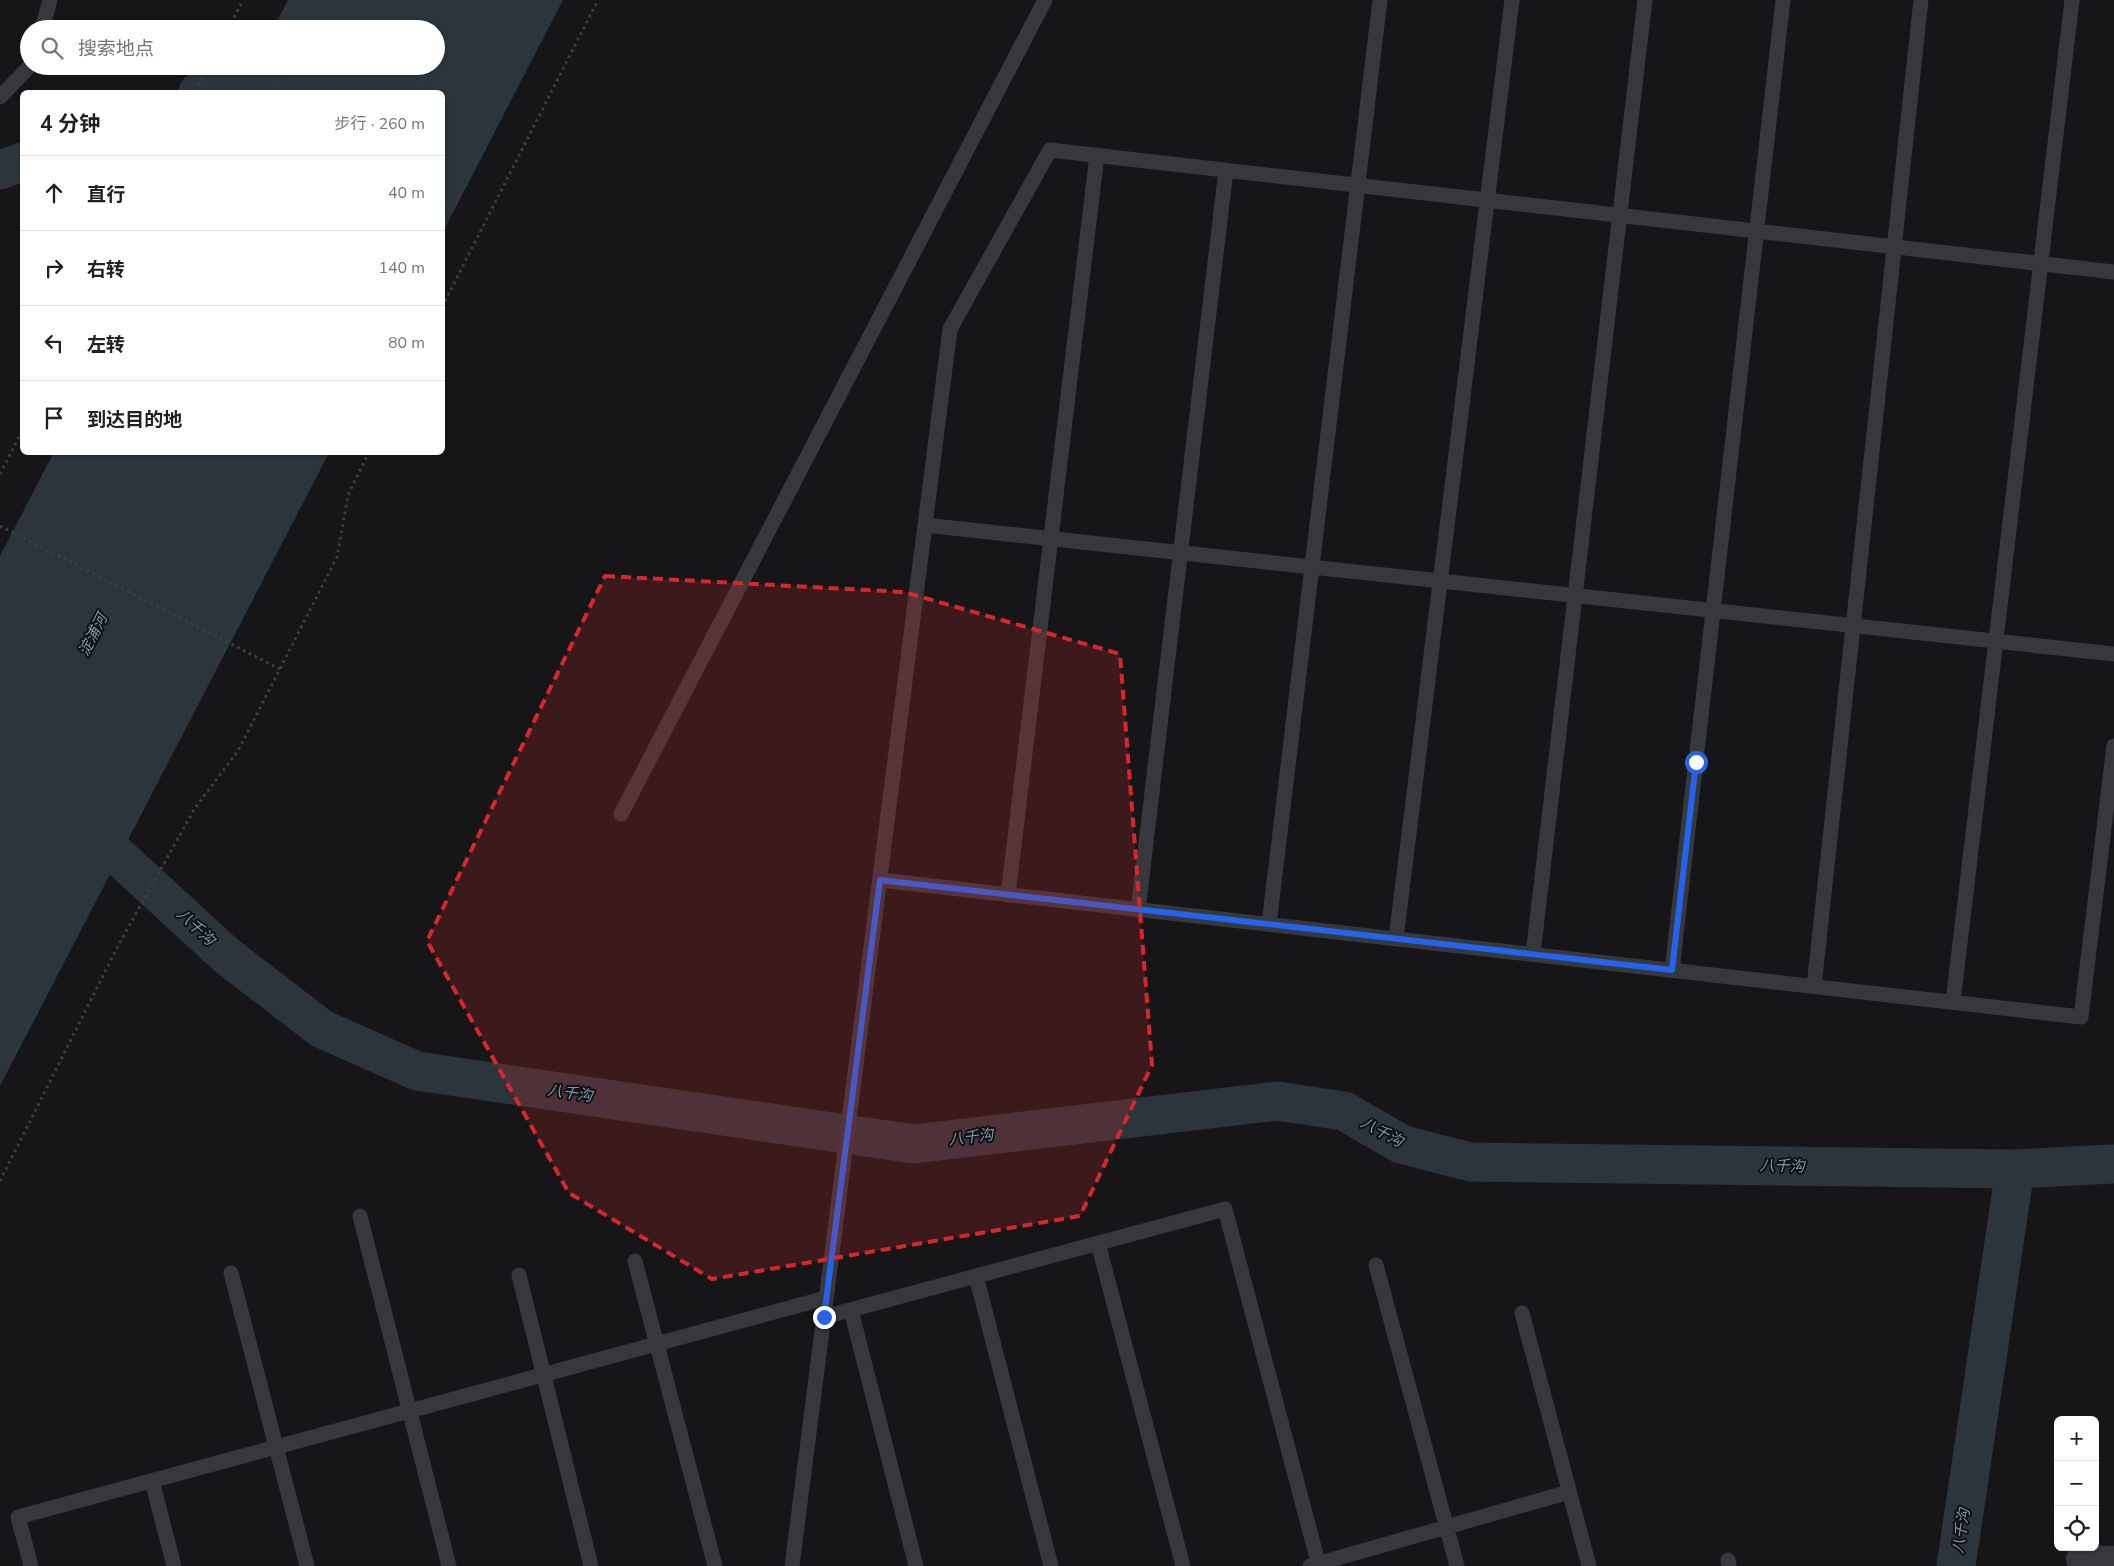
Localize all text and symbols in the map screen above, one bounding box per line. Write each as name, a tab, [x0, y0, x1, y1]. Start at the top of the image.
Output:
search box	[20, 20, 445, 75]
icon: search	[38, 34, 66, 62]
text: 搜索地点	[78, 36, 154, 62]
text: 4 分钟	[40, 110, 100, 138]
text: 步行 · 260 m	[335, 113, 425, 135]
icon: ahead	[40, 179, 68, 207]
text: 直行	[87, 182, 125, 208]
text: 40 m	[388, 182, 425, 204]
icon: right	[40, 254, 68, 282]
text: 右转	[87, 257, 125, 283]
text: 140 m	[378, 257, 425, 279]
icon: left	[40, 329, 68, 357]
text: 左转	[87, 332, 125, 358]
text: 80 m	[388, 332, 425, 354]
icon: arrive	[40, 404, 68, 432]
text: 到达目的地	[87, 407, 182, 433]
water label: 淀浦河	[74, 608, 113, 660]
route start	[1685, 751, 1708, 774]
water label: 八千沟	[173, 904, 221, 951]
water label: 八千沟	[546, 1080, 596, 1106]
water label: 八千沟	[1357, 1113, 1408, 1152]
water label: 八千沟	[947, 1124, 997, 1150]
water label: 八千沟	[1759, 1156, 1807, 1176]
route end	[813, 1306, 836, 1329]
map controls	[2054, 1416, 2099, 1551]
button: +	[2054, 1416, 2099, 1461]
button: −	[2054, 1461, 2099, 1506]
water label: 八千沟	[1948, 1505, 1975, 1555]
button: locate	[2054, 1506, 2099, 1551]

